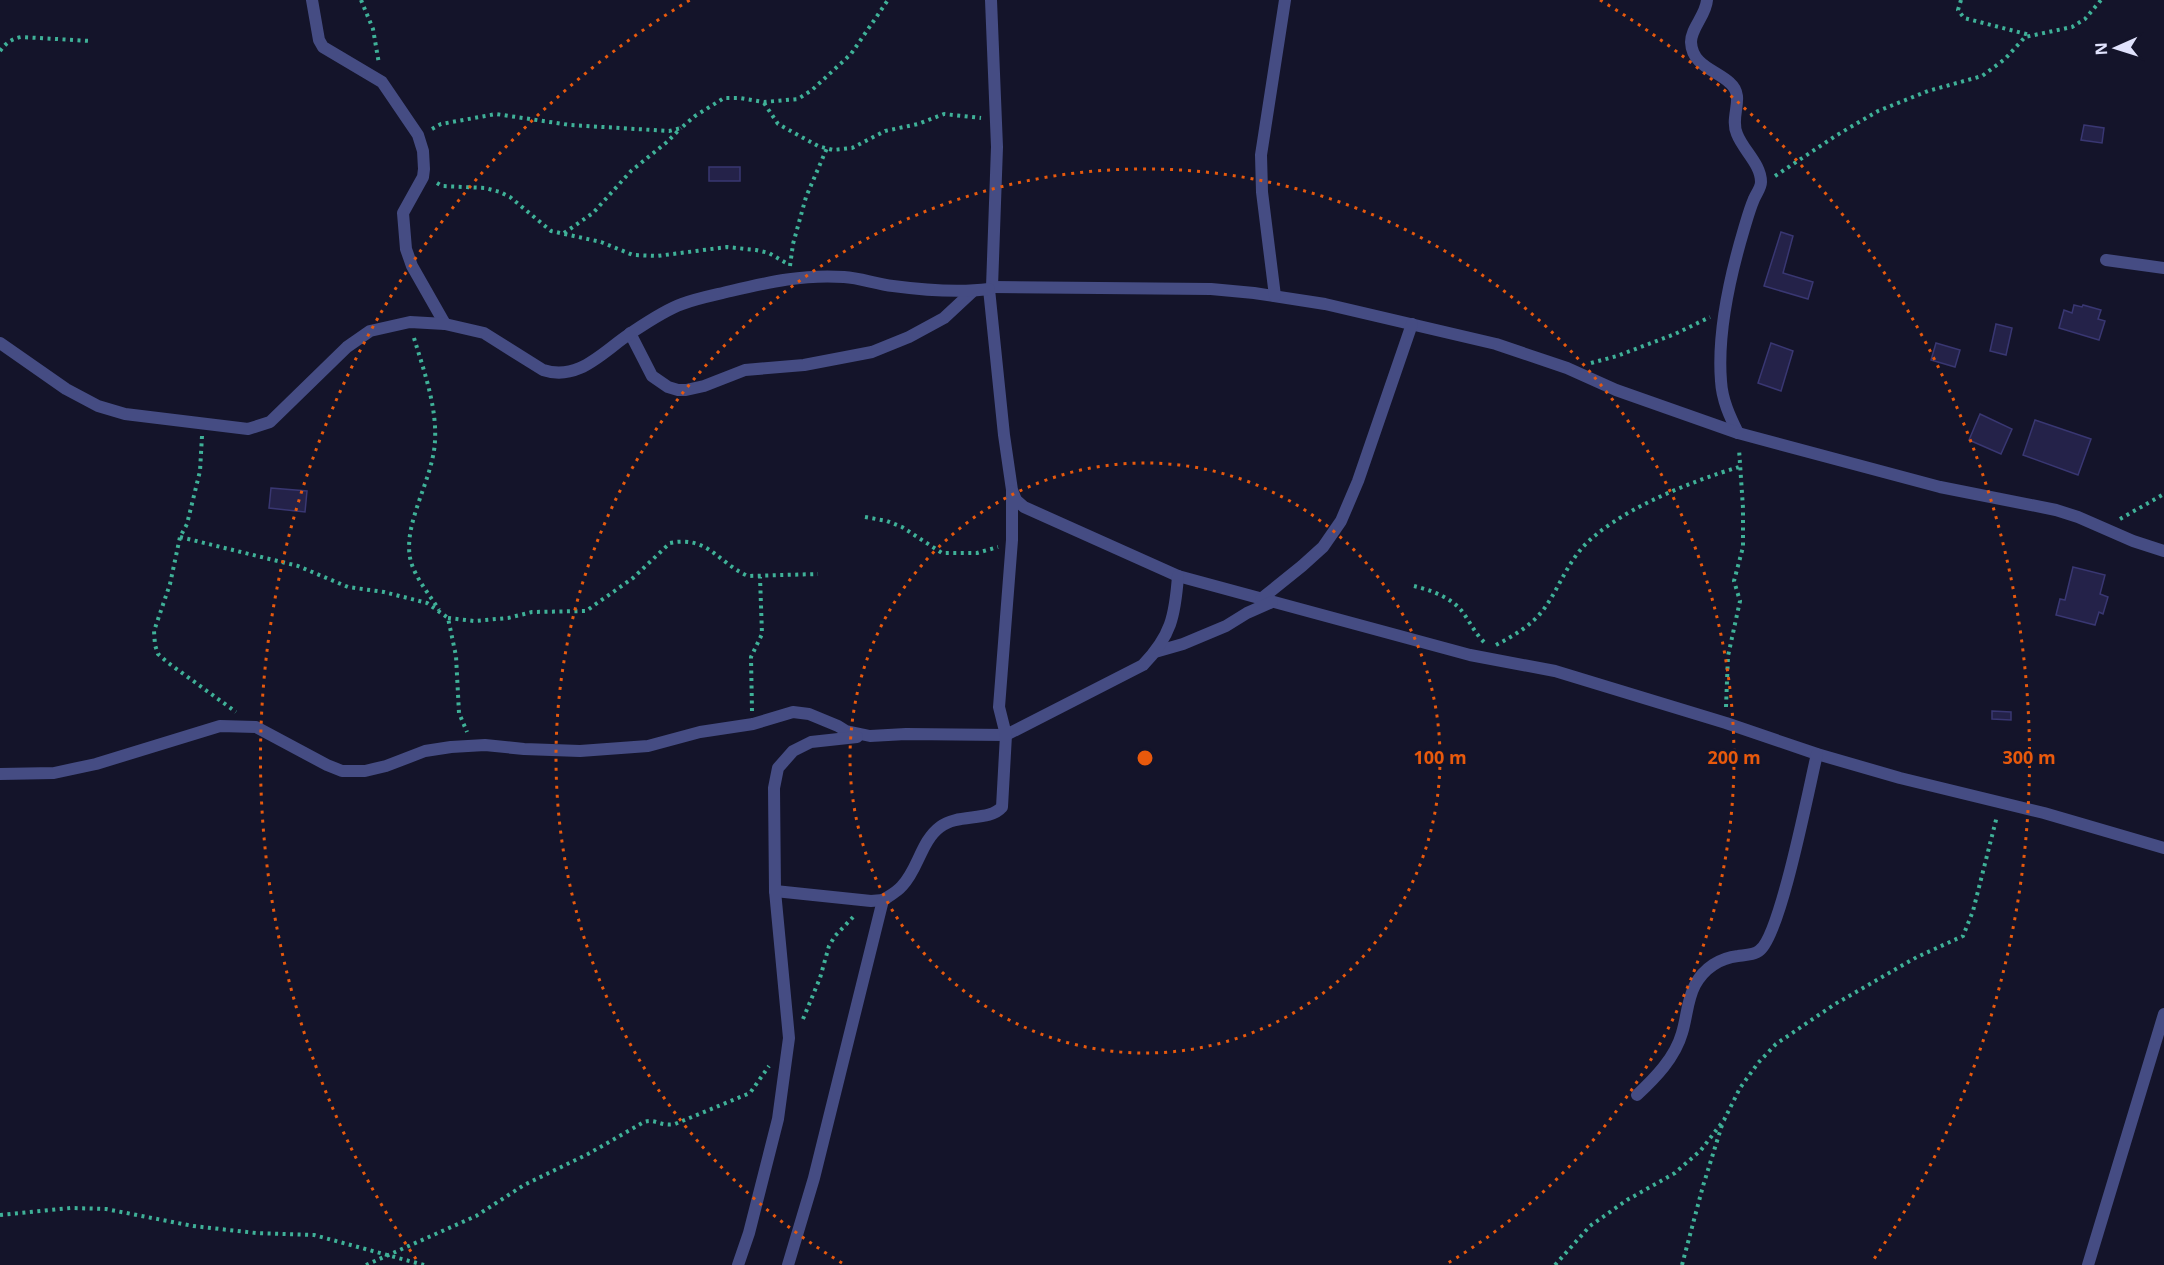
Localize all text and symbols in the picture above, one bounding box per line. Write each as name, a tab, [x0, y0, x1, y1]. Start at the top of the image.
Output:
north arrow	[2086, 18, 2146, 78]
text: N	[2090, 42, 2112, 56]
text: 100 m	[1413, 745, 1467, 769]
text: 200 m	[1707, 745, 1761, 769]
text: 300 m	[2002, 745, 2056, 769]
centre of rings	[1135, 748, 1155, 768]

